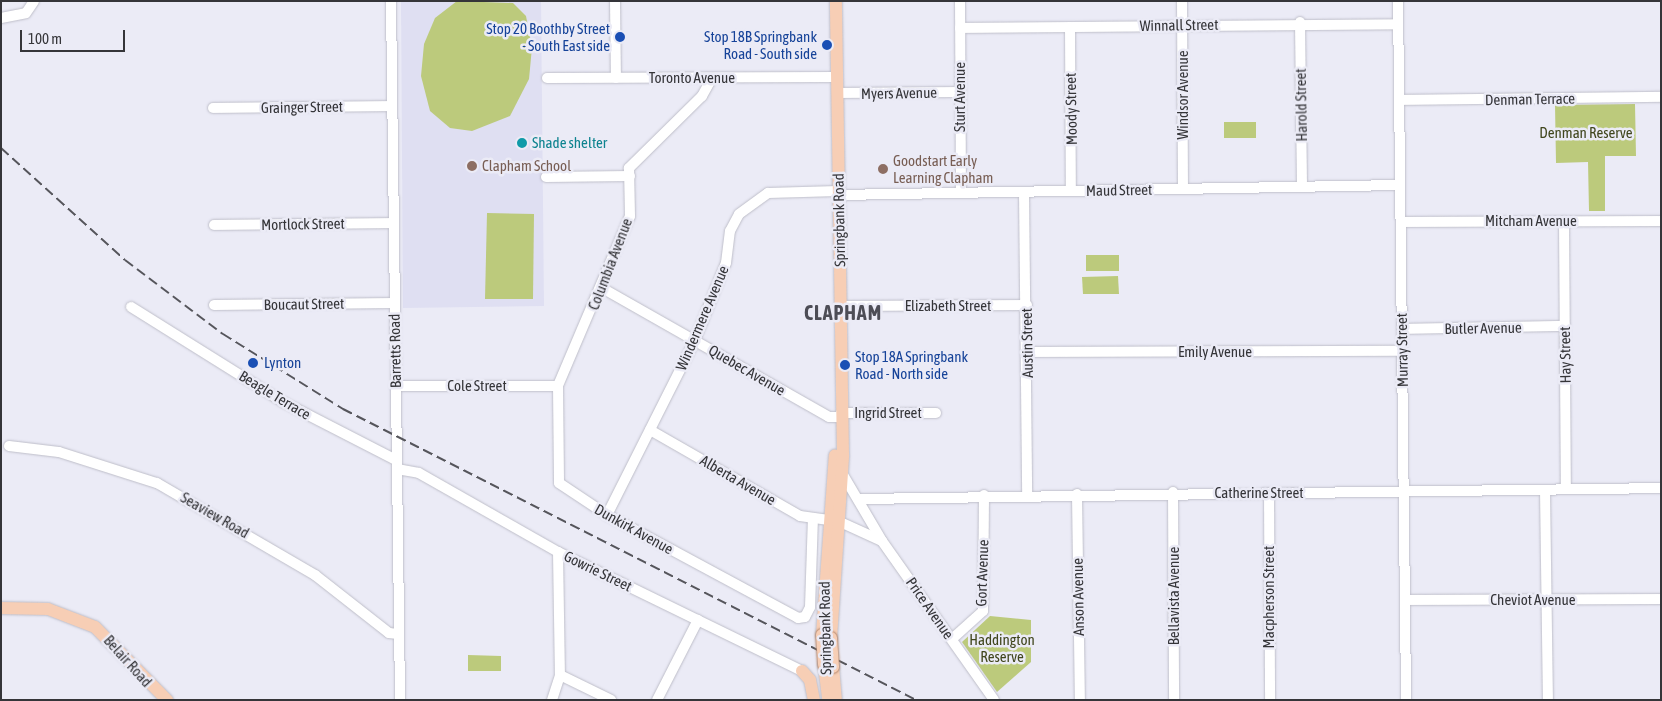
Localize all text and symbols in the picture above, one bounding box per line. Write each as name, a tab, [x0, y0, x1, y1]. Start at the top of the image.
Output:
street label: Winnall Street	[1139, 15, 1219, 35]
place label: Stop 20 Boothby Street - South East side	[486, 19, 610, 54]
scale bar	[22, 20, 128, 52]
place label: Stop 18B Springbank Road - South side	[704, 27, 817, 62]
text: 100 m	[28, 30, 62, 47]
marker: Stop 20 Boothby Street - South East side	[614, 31, 626, 43]
marker: Stop 18B Springbank Road - South side	[821, 39, 833, 51]
street label: Windsor Avenue	[1174, 50, 1192, 140]
street label: Sturt Avenue	[951, 62, 969, 132]
street label: Harold Street	[1291, 68, 1311, 142]
street label: Toronto Avenue	[649, 69, 735, 87]
street label: Moody Street	[1061, 73, 1081, 145]
street label: Myers Avenue	[861, 83, 937, 103]
street label: Denman Terrace	[1485, 89, 1575, 109]
street label: Grainger Street	[261, 97, 343, 117]
park label: Denman Reserve	[1539, 124, 1633, 142]
place label: Shade shelter	[532, 134, 607, 152]
marker: Shade shelter	[516, 137, 528, 149]
place label: Goodstart Early Learning Clapham	[893, 151, 993, 186]
place label: Clapham School	[482, 157, 571, 175]
marker: Clapham School	[466, 160, 478, 172]
marker: Goodstart Early Learning Clapham	[877, 163, 889, 175]
street label: Springbank Road	[829, 173, 849, 267]
street label: Maud Street	[1086, 180, 1152, 200]
street label: Mitcham Avenue	[1485, 212, 1577, 230]
street label: Mortlock Street	[261, 214, 345, 234]
street label: Columbia Avenue	[584, 216, 636, 312]
street label: Windermere Avenue	[672, 263, 732, 373]
street label: Boucaut Street	[264, 294, 344, 314]
street label: Elizabeth Street	[905, 297, 991, 315]
district label: CLAPHAM	[803, 300, 883, 324]
street label: Austin Street	[1017, 308, 1037, 378]
street label: Murray Street	[1392, 313, 1412, 387]
street label: Barretts Road	[385, 314, 405, 388]
street label: Butler Avenue	[1444, 318, 1522, 338]
street label: Hay Street	[1556, 326, 1574, 384]
street label: Quebec Avenue	[705, 341, 789, 399]
street label: Emily Avenue	[1178, 343, 1252, 361]
place label: Stop 18A Springbank Road - North side	[855, 347, 968, 382]
place label: Lynton	[264, 354, 301, 372]
marker: Lynton	[246, 356, 260, 370]
marker: Stop 18A Springbank Road - North side	[839, 359, 851, 371]
street label: Beagle Terrace	[236, 367, 314, 423]
street label: Cole Street	[447, 377, 507, 395]
street label: Ingrid Street	[854, 404, 922, 422]
street label: Alberta Avenue	[697, 451, 779, 509]
street label: Catherine Street	[1214, 484, 1304, 502]
street label: Seaview Road	[178, 488, 252, 542]
street label: Dunkirk Avenue	[592, 500, 676, 558]
street label: Gort Avenue	[972, 539, 992, 607]
street label: Macpherson Street	[1260, 546, 1278, 648]
street label: Gowrie Street	[561, 547, 635, 595]
street label: Bellavista Avenue	[1165, 547, 1183, 645]
street label: Anson Avenue	[1068, 558, 1088, 636]
street label: Price Avenue	[902, 574, 958, 642]
street label: Springbank Road	[815, 581, 835, 675]
street label: Cheviot Avenue	[1490, 591, 1576, 609]
park label: Haddington Reserve	[969, 630, 1035, 665]
street label: Belair Road	[100, 631, 156, 691]

